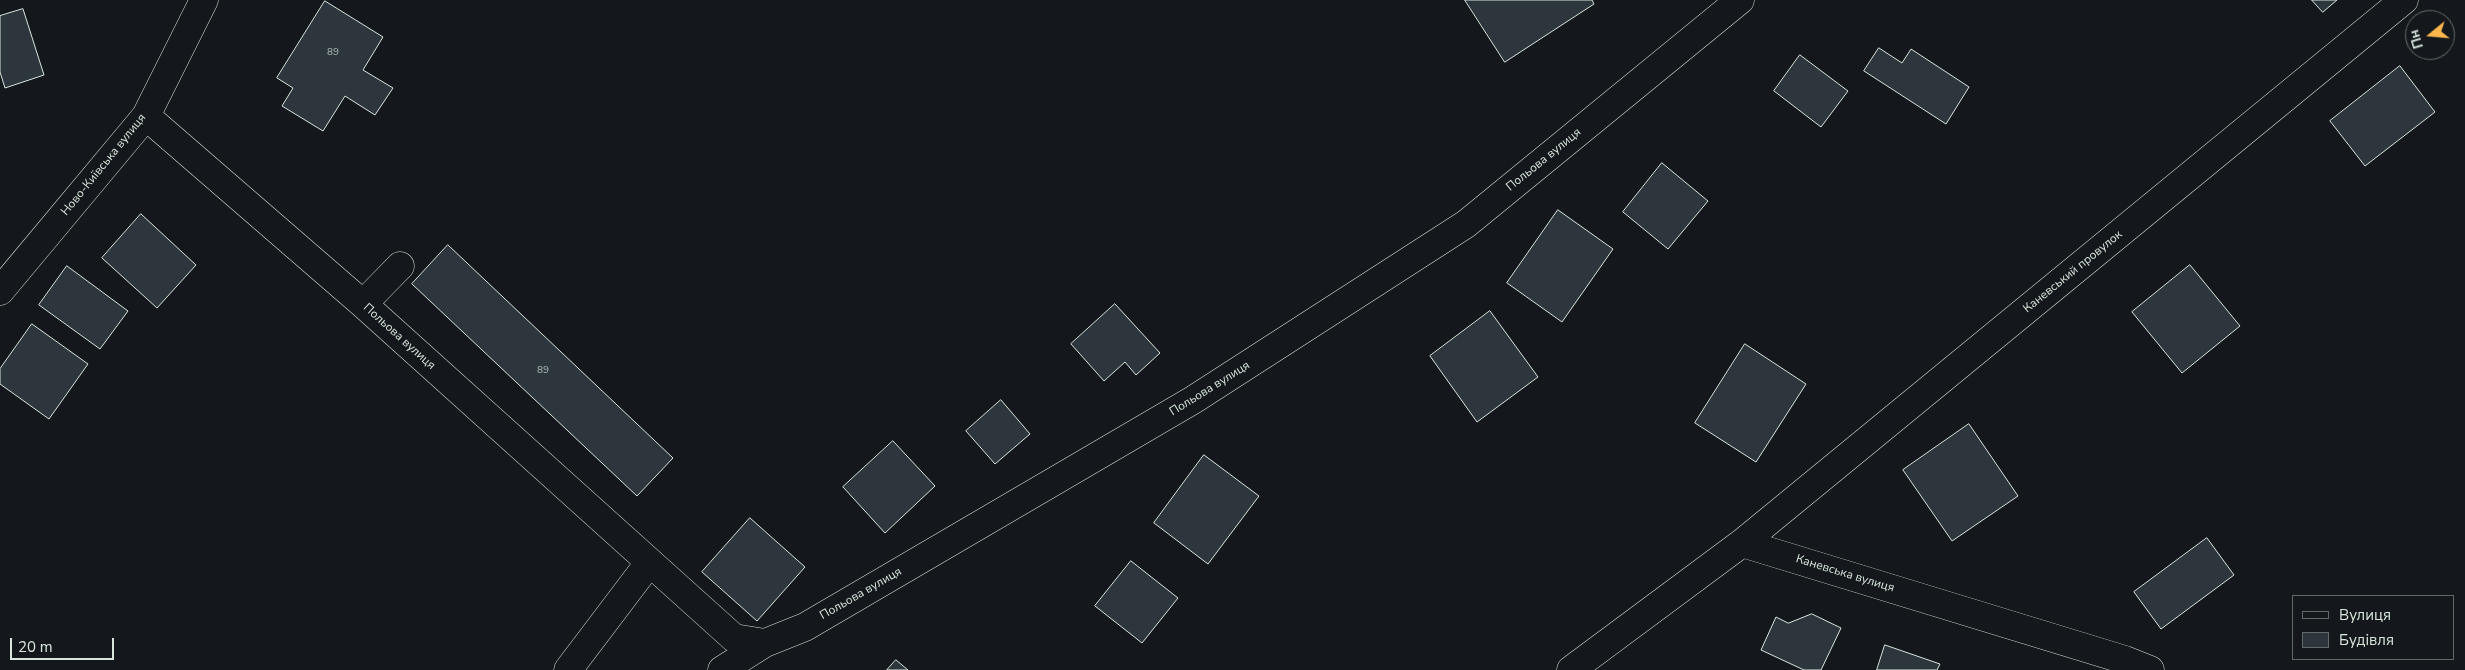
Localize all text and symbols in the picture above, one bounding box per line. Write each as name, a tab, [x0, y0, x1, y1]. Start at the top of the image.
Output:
north arrow	[2405, 10, 2455, 60]
text: Пн	[2404, 27, 2428, 51]
house number: 89	[327, 47, 339, 59]
street label: Ново-Київська вулиця	[59, 111, 149, 219]
street label: Польова вулиця	[1504, 125, 1584, 195]
street label: Каневський провулок	[2021, 228, 2125, 316]
street label: Польова вулиця	[360, 301, 438, 373]
street label: Польова вулиця	[1167, 359, 1253, 419]
house number: 89	[537, 365, 549, 377]
street label: Каневська вулиця	[1794, 552, 1896, 596]
street label: Польова вулиця	[818, 565, 904, 623]
legend	[2292, 595, 2455, 660]
text: Вулиця	[2339, 605, 2391, 625]
scale bar	[12, 628, 116, 660]
text: Будівля	[2339, 630, 2394, 650]
text: 20 m	[18, 637, 53, 657]

